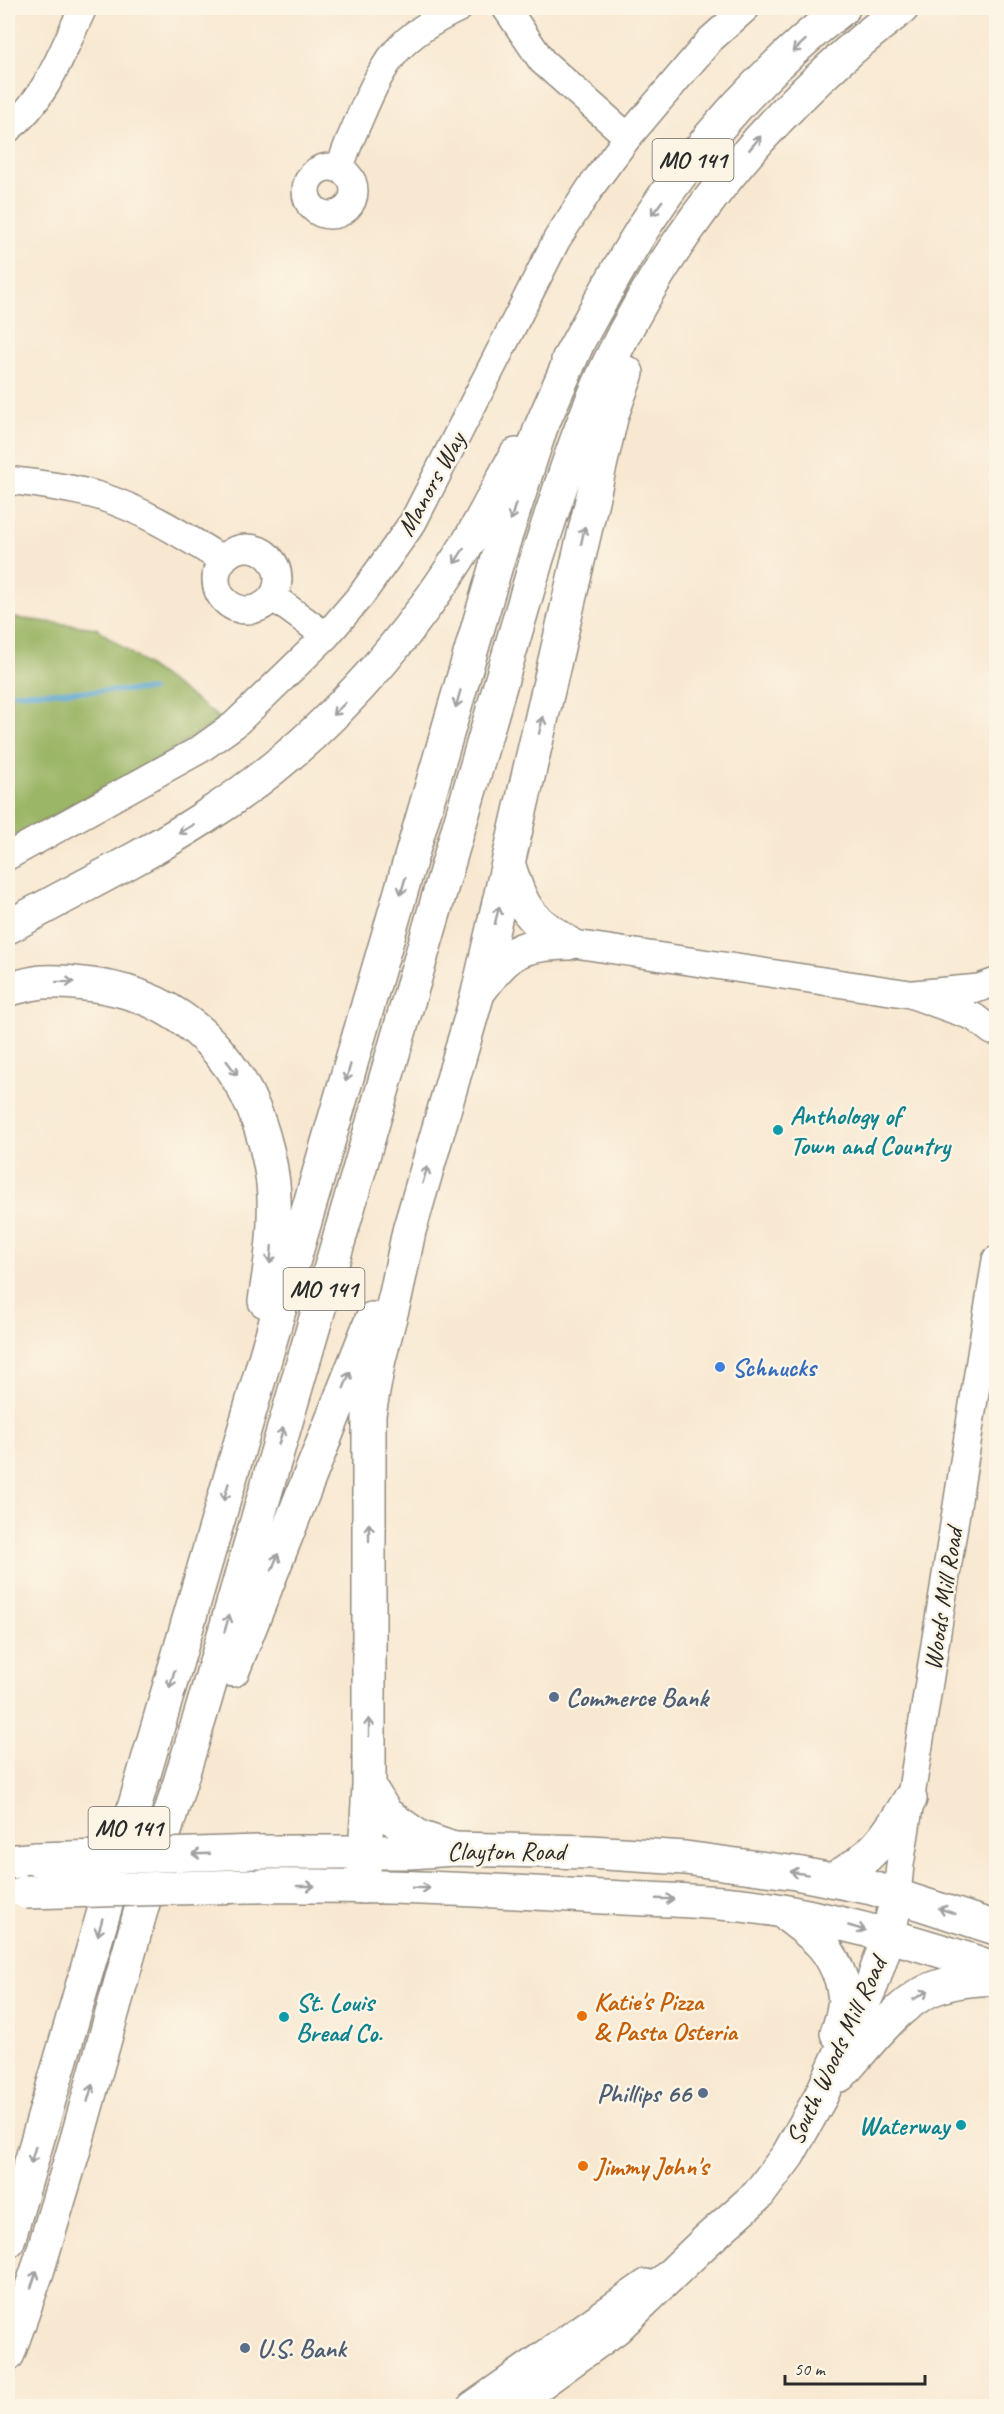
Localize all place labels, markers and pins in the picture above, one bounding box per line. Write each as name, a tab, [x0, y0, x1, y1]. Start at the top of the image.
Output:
place label: Anthology of Town and Country	[790, 1099, 952, 1162]
marker: Anthology of Town and Country	[771, 1123, 785, 1137]
place label: Schnucks	[732, 1351, 819, 1384]
marker: Schnucks	[713, 1360, 727, 1374]
place label: Commerce Bank	[566, 1681, 710, 1714]
marker: Commerce Bank	[547, 1690, 561, 1704]
place label: Katie's Pizza & Pasta Osteria	[594, 1985, 739, 2048]
place label: St. Louis Bread Co.	[296, 1986, 383, 2049]
marker: Katie's Pizza & Pasta Osteria	[575, 2009, 589, 2023]
marker: St. Louis Bread Co.	[277, 2010, 291, 2024]
place label: Phillips 66	[597, 2077, 693, 2110]
marker: Phillips 66	[696, 2086, 710, 2100]
place label: Waterway	[859, 2109, 952, 2142]
marker: Waterway	[954, 2118, 968, 2132]
place label: Jimmy John's	[593, 2150, 711, 2183]
marker: Jimmy John's	[576, 2159, 590, 2173]
place label: U.S. Bank	[257, 2332, 348, 2365]
marker: U.S. Bank	[238, 2341, 252, 2355]

